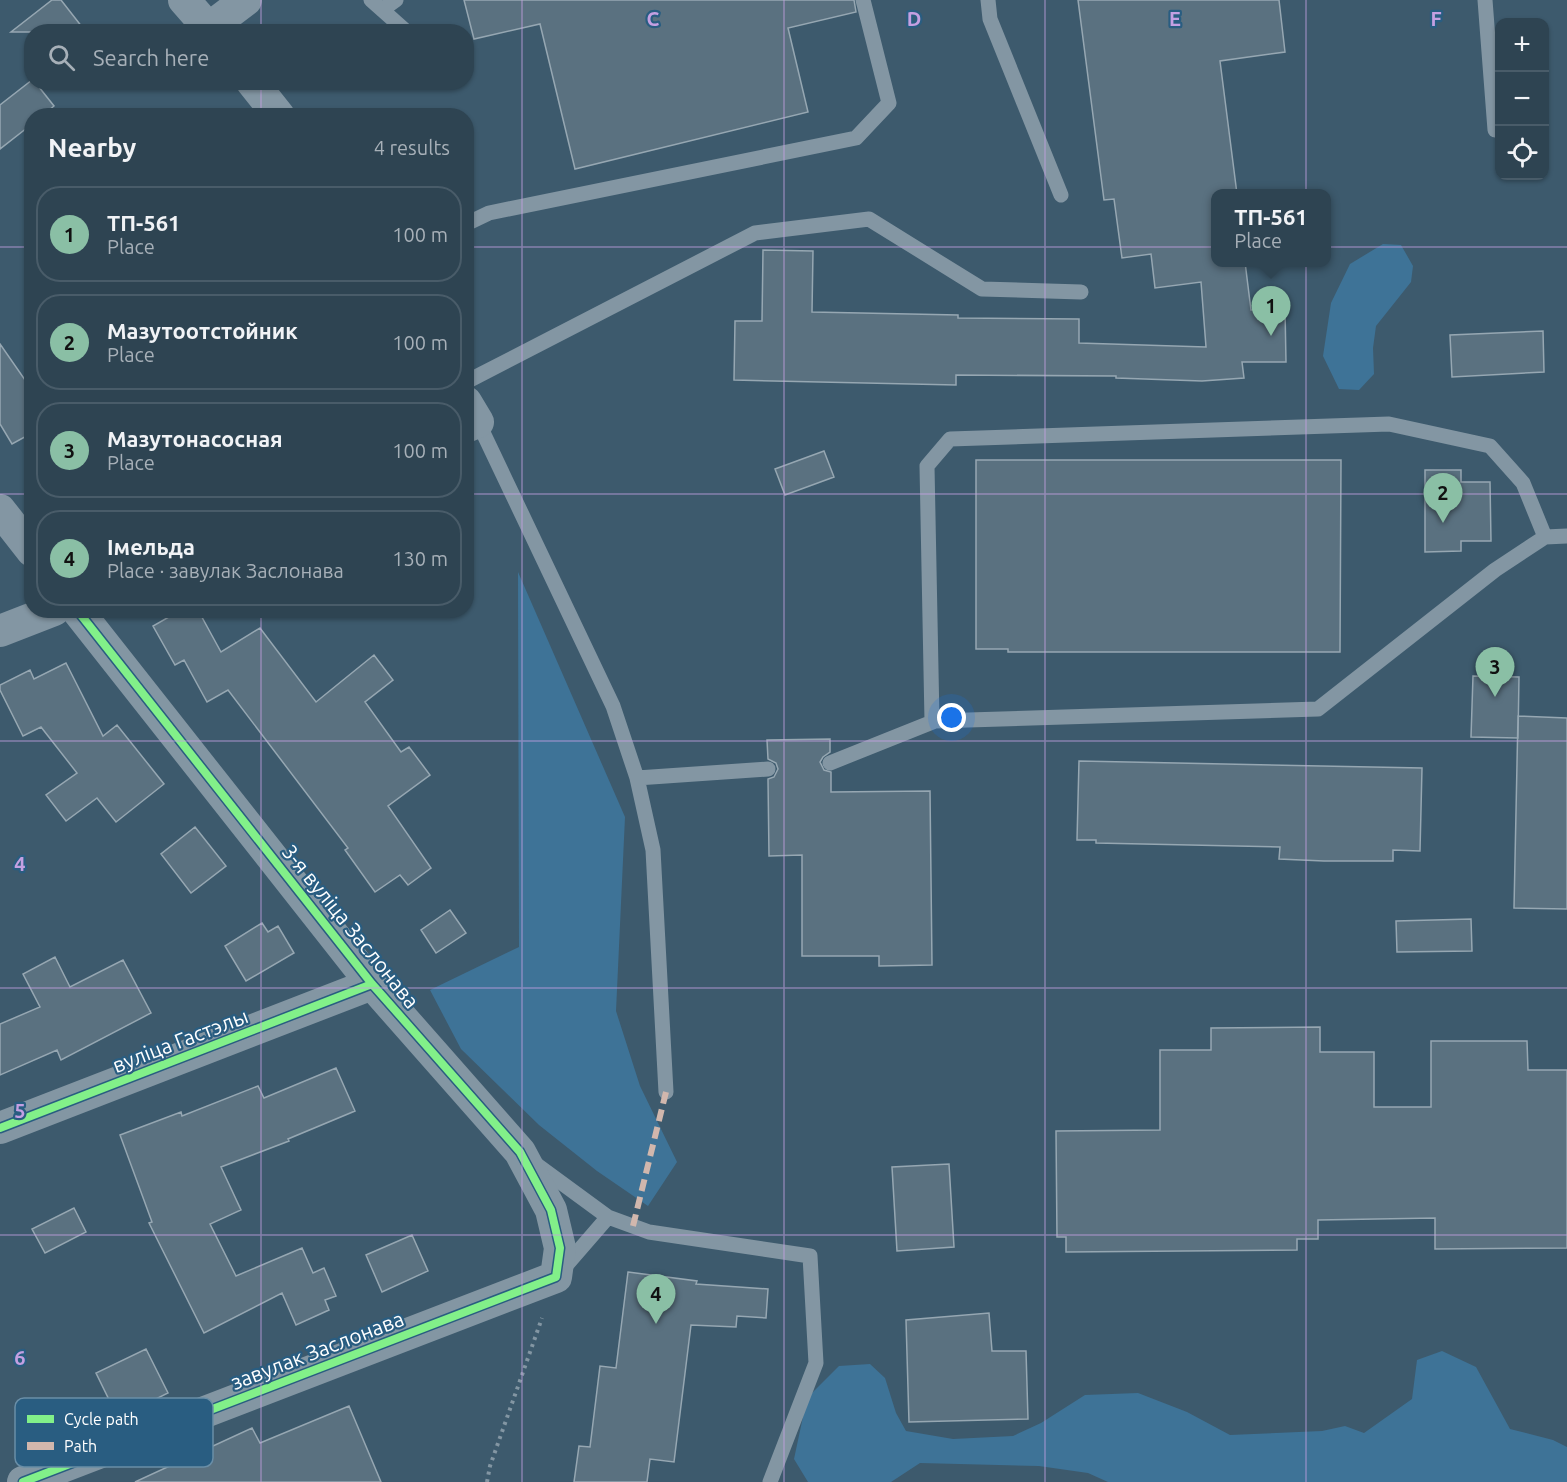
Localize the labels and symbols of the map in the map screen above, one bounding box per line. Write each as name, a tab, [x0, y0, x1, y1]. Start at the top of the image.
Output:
text: C	[647, 7, 660, 30]
text: D	[907, 7, 921, 30]
text: E	[1169, 7, 1181, 30]
text: F	[1430, 7, 1442, 30]
pin: 1	[1252, 286, 1290, 336]
pin: 2	[1424, 474, 1462, 523]
pin: 3	[1476, 648, 1514, 697]
your location	[937, 703, 966, 732]
street label: 3-я вуліца Заслонава	[278, 839, 424, 1013]
text: 4	[14, 852, 26, 875]
street label: вуліца Гастэлы	[109, 1003, 251, 1077]
text: 5	[14, 1099, 26, 1122]
pin: 4	[636, 1274, 676, 1324]
street label: завулак Заслонава	[227, 1306, 407, 1394]
text: 6	[14, 1346, 26, 1369]
legend	[15, 1398, 213, 1467]
text: Cycle path	[64, 1410, 139, 1428]
text: Path	[64, 1437, 97, 1455]

